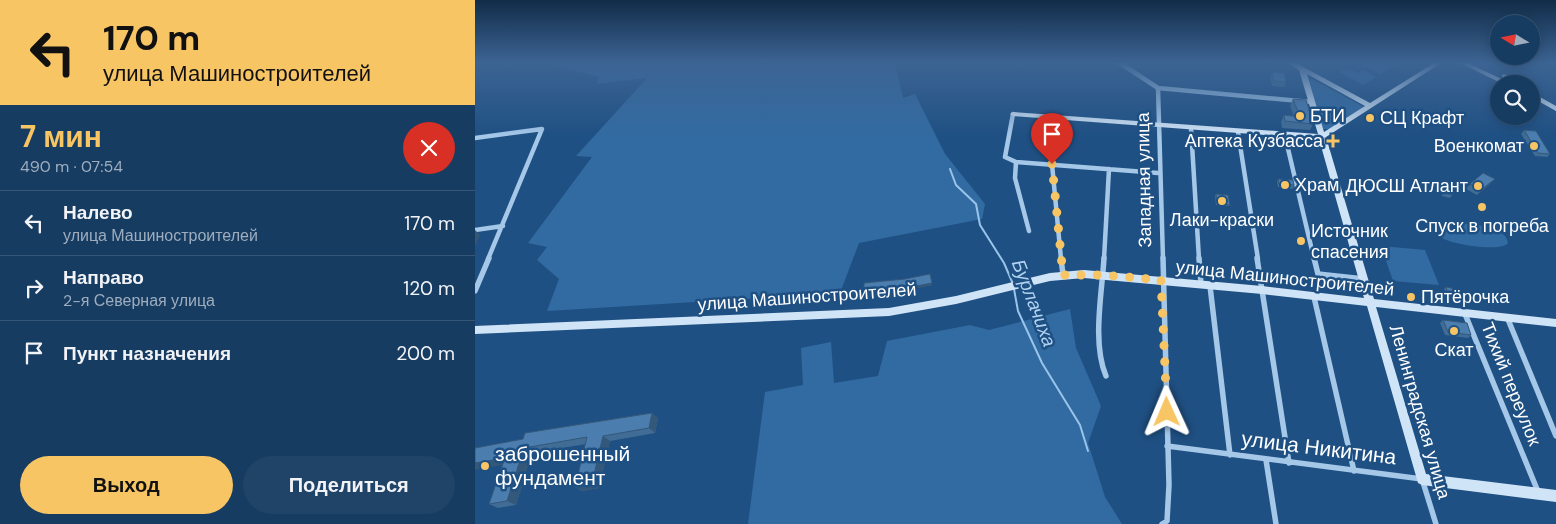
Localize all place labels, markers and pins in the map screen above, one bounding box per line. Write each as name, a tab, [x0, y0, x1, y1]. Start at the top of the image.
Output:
place label: БТИ	[1310, 104, 1345, 128]
place label: СЦ Крафт	[1380, 106, 1464, 130]
marker: БТИ	[1294, 110, 1306, 122]
marker: СЦ Крафт	[1364, 112, 1376, 124]
pin	[1031, 113, 1073, 164]
place label: Аптека Кузбасса	[1185, 129, 1324, 153]
place label: Военкомат	[1434, 134, 1524, 158]
marker: Аптека Кузбасса	[1327, 135, 1339, 147]
marker: Военкомат	[1528, 140, 1540, 152]
place label: Храм	[1295, 173, 1339, 197]
place label: ДЮСШ Атлант	[1345, 174, 1468, 198]
marker: Храм	[1279, 179, 1291, 191]
marker: ДЮСШ Атлант	[1472, 180, 1484, 192]
marker: Лаки-краски	[1216, 195, 1228, 207]
marker: Спуск в погреба	[1476, 201, 1488, 213]
place label: Лаки-краски	[1170, 208, 1274, 232]
place label: Спуск в погреба	[1415, 214, 1550, 238]
place label: Источник спасения	[1311, 219, 1389, 264]
marker: Источник спасения	[1295, 235, 1307, 247]
place label: Пятёрочка	[1421, 285, 1510, 309]
marker: Пятёрочка	[1405, 291, 1417, 303]
marker: Скат	[1448, 325, 1460, 337]
place label: Скат	[1434, 338, 1474, 362]
place label: заброшенный фундамент	[495, 440, 630, 492]
marker: заброшенный фундамент	[479, 460, 491, 472]

